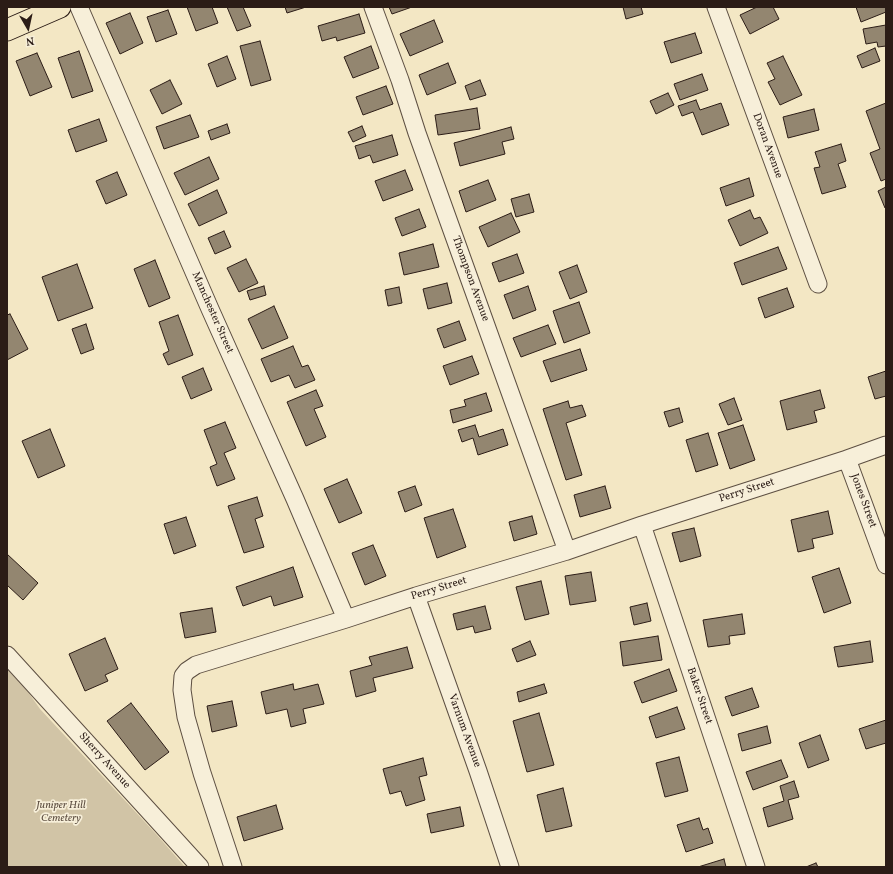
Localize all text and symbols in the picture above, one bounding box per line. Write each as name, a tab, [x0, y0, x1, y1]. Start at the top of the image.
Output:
north arrow	[8, 8, 48, 48]
text: N	[25, 32, 35, 48]
street label: Doran Avenue	[749, 111, 785, 181]
street label: Thompson Avenue	[448, 234, 492, 324]
street label: Manchester Street	[188, 270, 236, 356]
street label: Jones Street	[847, 472, 879, 530]
street label: Perry Street	[718, 476, 776, 506]
street label: Perry Street	[410, 574, 468, 604]
street label: Baker Street	[683, 666, 715, 726]
street label: Varnum Avenue	[445, 692, 483, 770]
street label: Sherry Avenue	[75, 730, 133, 792]
park label: Juniper Hill Cemetery	[36, 799, 86, 825]

